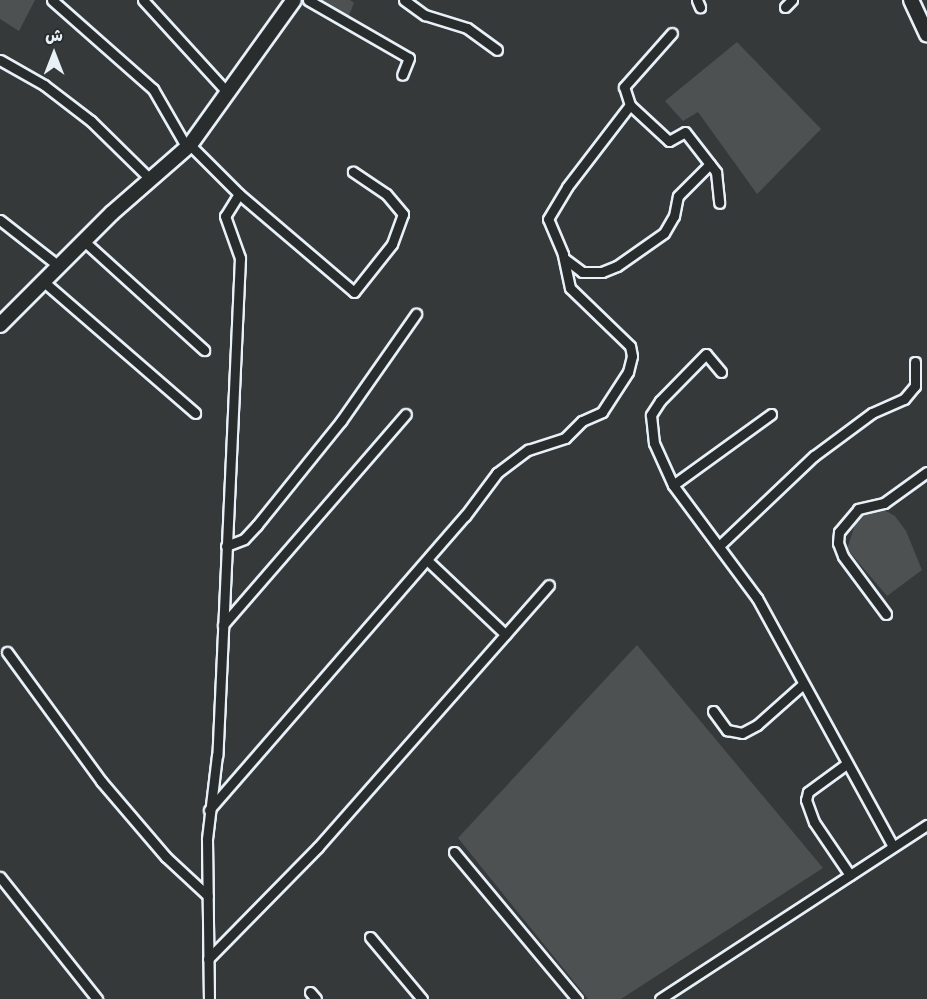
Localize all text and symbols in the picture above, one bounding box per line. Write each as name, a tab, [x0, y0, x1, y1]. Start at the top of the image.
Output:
north arrow	[24, 24, 84, 84]
text: ش	[45, 26, 63, 46]

